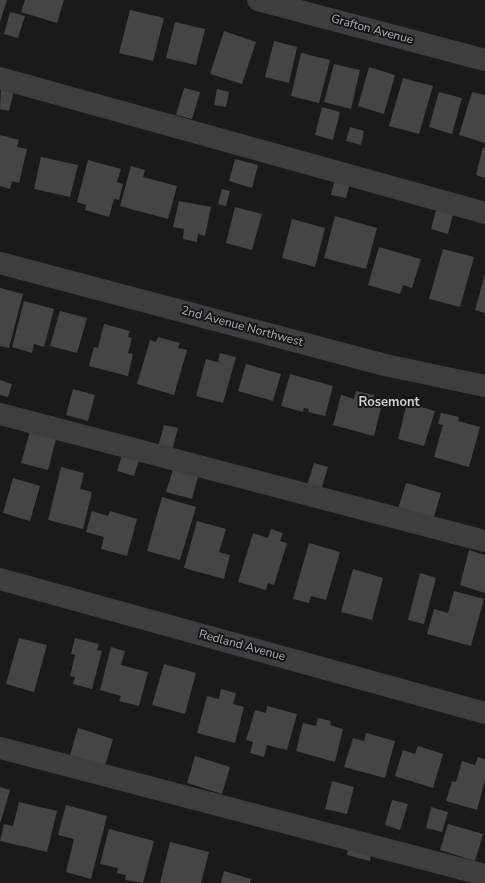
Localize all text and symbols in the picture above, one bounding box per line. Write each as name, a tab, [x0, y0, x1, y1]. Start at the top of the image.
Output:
street label: Grafton Avenue	[329, 12, 415, 48]
street label: 2nd Avenue Northwest	[180, 304, 304, 350]
district label: Rosemont	[358, 395, 420, 411]
street label: Redland Avenue	[197, 628, 287, 664]

